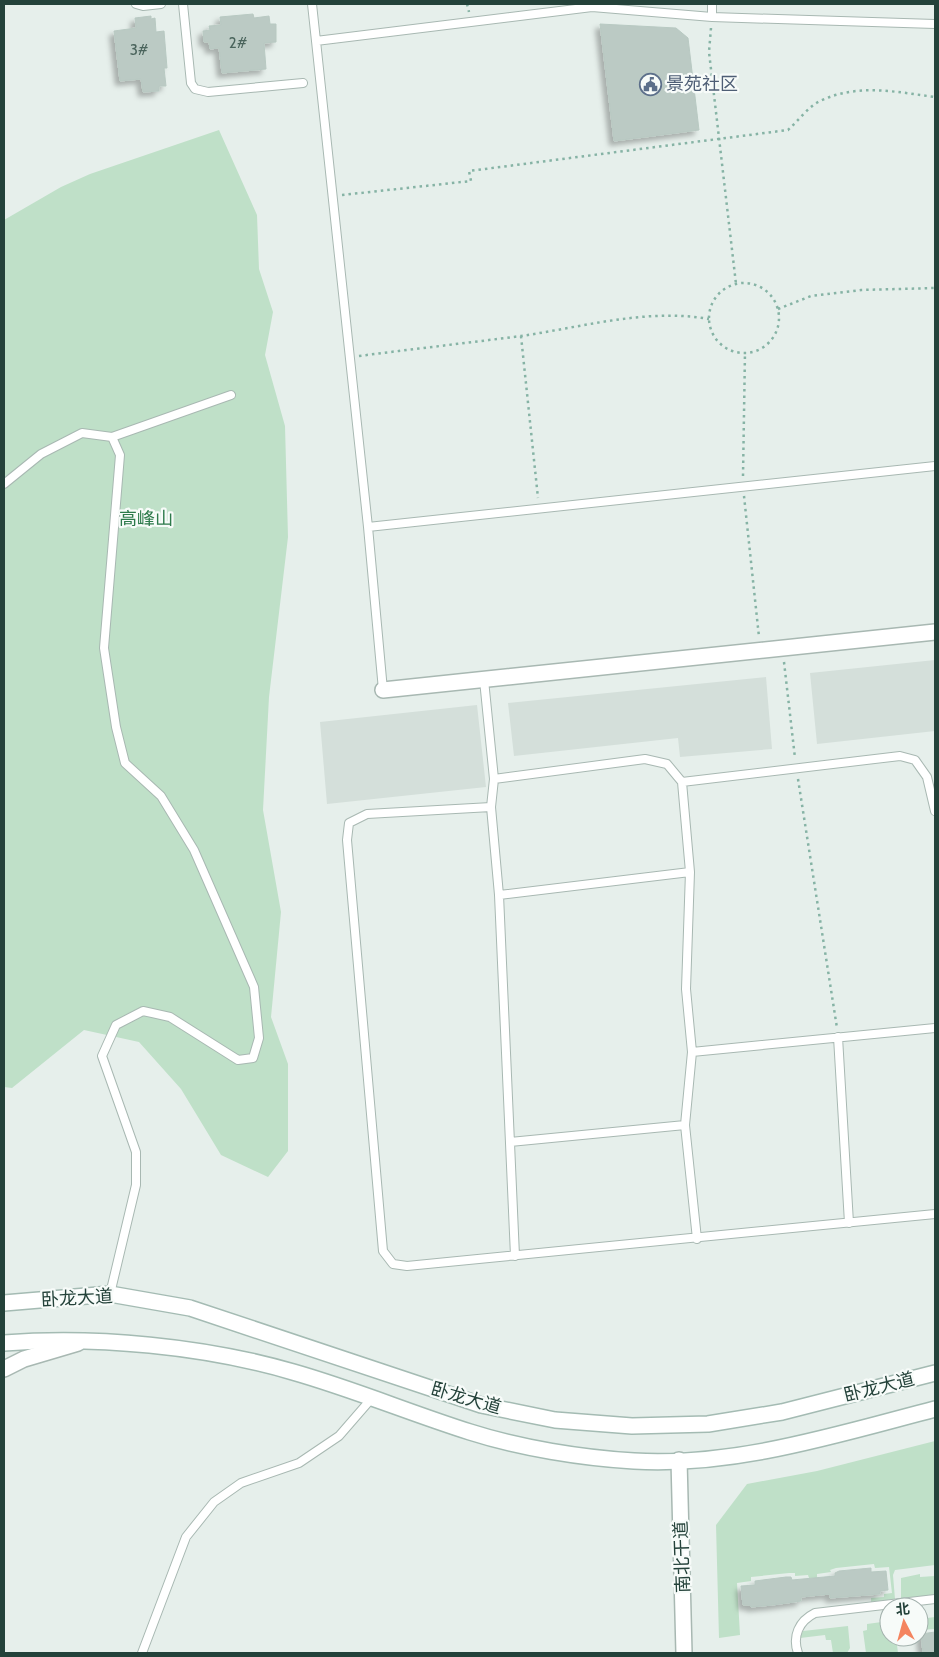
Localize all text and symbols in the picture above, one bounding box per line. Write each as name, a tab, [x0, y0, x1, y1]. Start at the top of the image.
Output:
house number: 2#	[229, 34, 248, 52]
house number: 3#	[130, 41, 149, 59]
public building icon: 景苑社区	[638, 72, 662, 96]
place label: 景苑社区	[666, 73, 738, 95]
park label: 高峰山	[119, 508, 173, 530]
street label: 卧龙大道	[40, 1285, 114, 1311]
street label: 卧龙大道	[841, 1368, 917, 1406]
street label: 卧龙大道	[428, 1378, 504, 1418]
street label: 南北干道	[670, 1521, 694, 1593]
north arrow	[879, 1597, 929, 1647]
text: 北	[895, 1599, 911, 1619]

